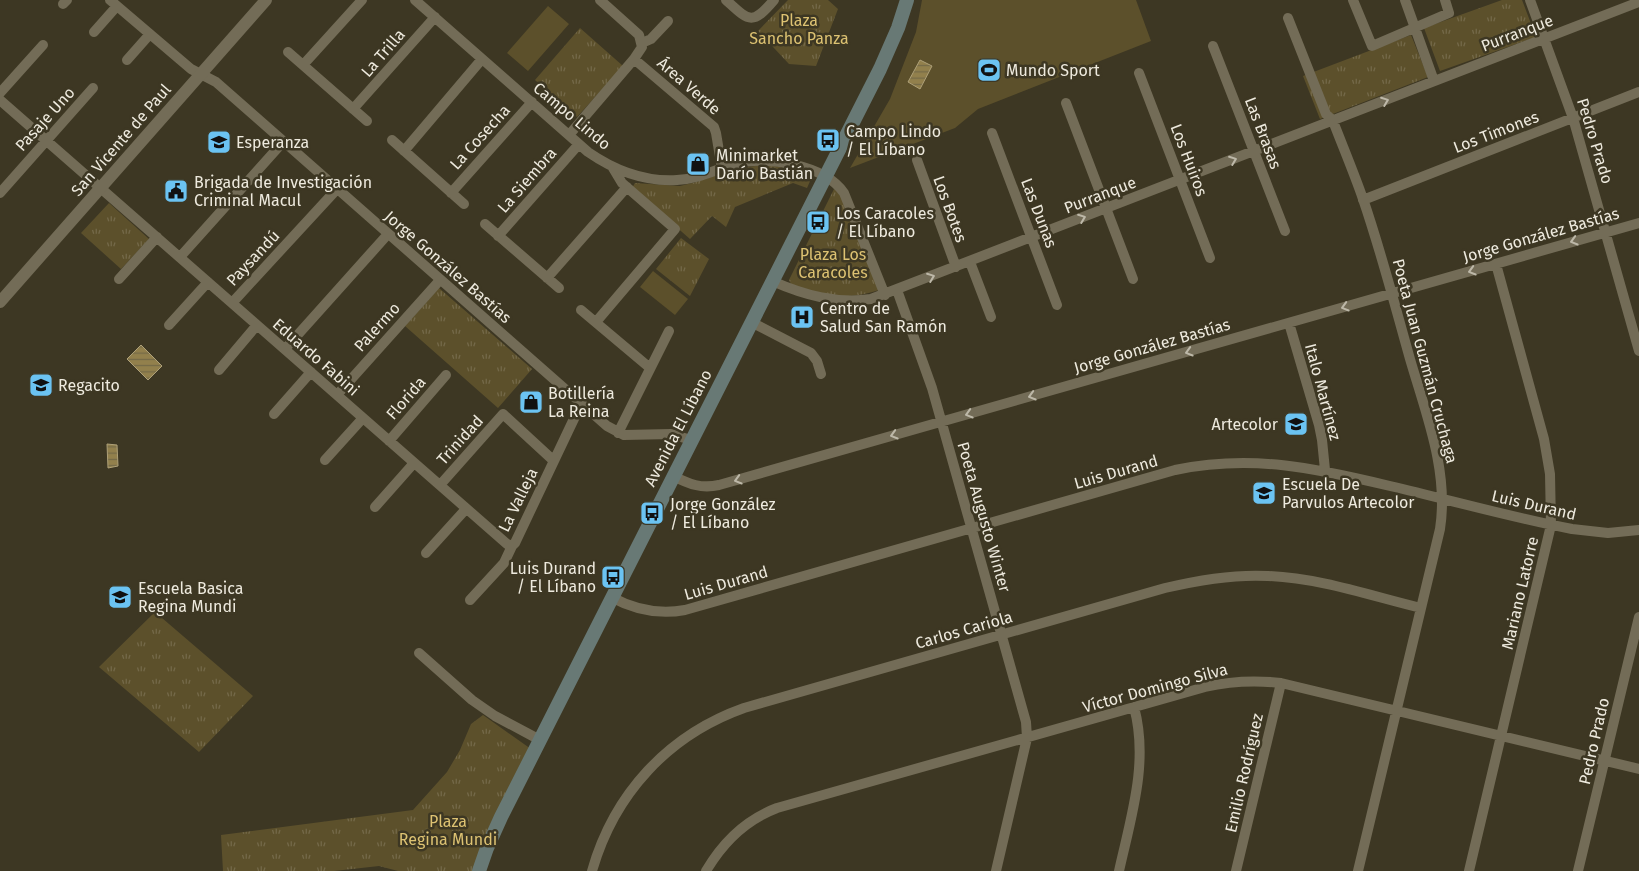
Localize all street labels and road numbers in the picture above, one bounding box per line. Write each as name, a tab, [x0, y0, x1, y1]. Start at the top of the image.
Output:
street label: Purranque	[1478, 11, 1556, 55]
street label: La Trilla	[357, 25, 409, 81]
street label: Área Verde	[653, 53, 725, 119]
street label: Campo Lindo	[529, 78, 615, 154]
street label: San Vicente de Paul	[67, 80, 175, 200]
street label: Pasaje Uno	[11, 83, 79, 155]
street label: Las Brasas	[1241, 94, 1285, 172]
street label: Pedro Prado	[1573, 96, 1617, 186]
street label: La Cosecha	[446, 101, 514, 173]
street label: Los Timones	[1451, 107, 1541, 157]
street label: Los Huiros	[1167, 121, 1211, 199]
street label: La Siembra	[494, 143, 560, 217]
street label: Los Botes	[929, 173, 971, 245]
street label: Purranque	[1061, 173, 1139, 217]
street label: Las Dunas	[1017, 175, 1061, 251]
street label: Jorge González Bastías	[1461, 204, 1621, 266]
street label: Jorge González Bastías	[381, 207, 515, 327]
street label: Paysandú	[223, 226, 283, 290]
street label: Poeta Juan Guzmán Cruchaga	[1389, 257, 1461, 465]
street label: Palermo	[350, 299, 404, 355]
street label: Eduardo Fabini	[269, 314, 363, 400]
street label: Jorge González Bastías	[1072, 315, 1232, 377]
street label: Italo Martínez	[1301, 341, 1345, 443]
street label: Avenida El Líbano	[640, 366, 716, 490]
street label: Florida	[382, 373, 430, 423]
street label: Trinidad	[433, 411, 487, 469]
street label: Poeta Augusto Winter	[953, 440, 1015, 595]
street label: Luis Durand	[1072, 451, 1160, 493]
street label: La Valleja	[494, 465, 542, 535]
street label: Luis Durand	[1490, 486, 1578, 524]
street label: Mariano Latorre	[1498, 535, 1542, 651]
street label: Luis Durand	[682, 562, 770, 604]
street label: Carlos Cariola	[913, 607, 1015, 653]
street label: Víctor Domingo Silva	[1080, 659, 1230, 717]
street label: Pedro Prado	[1575, 696, 1613, 786]
street label: Emilio Rodríguez	[1221, 712, 1267, 834]

